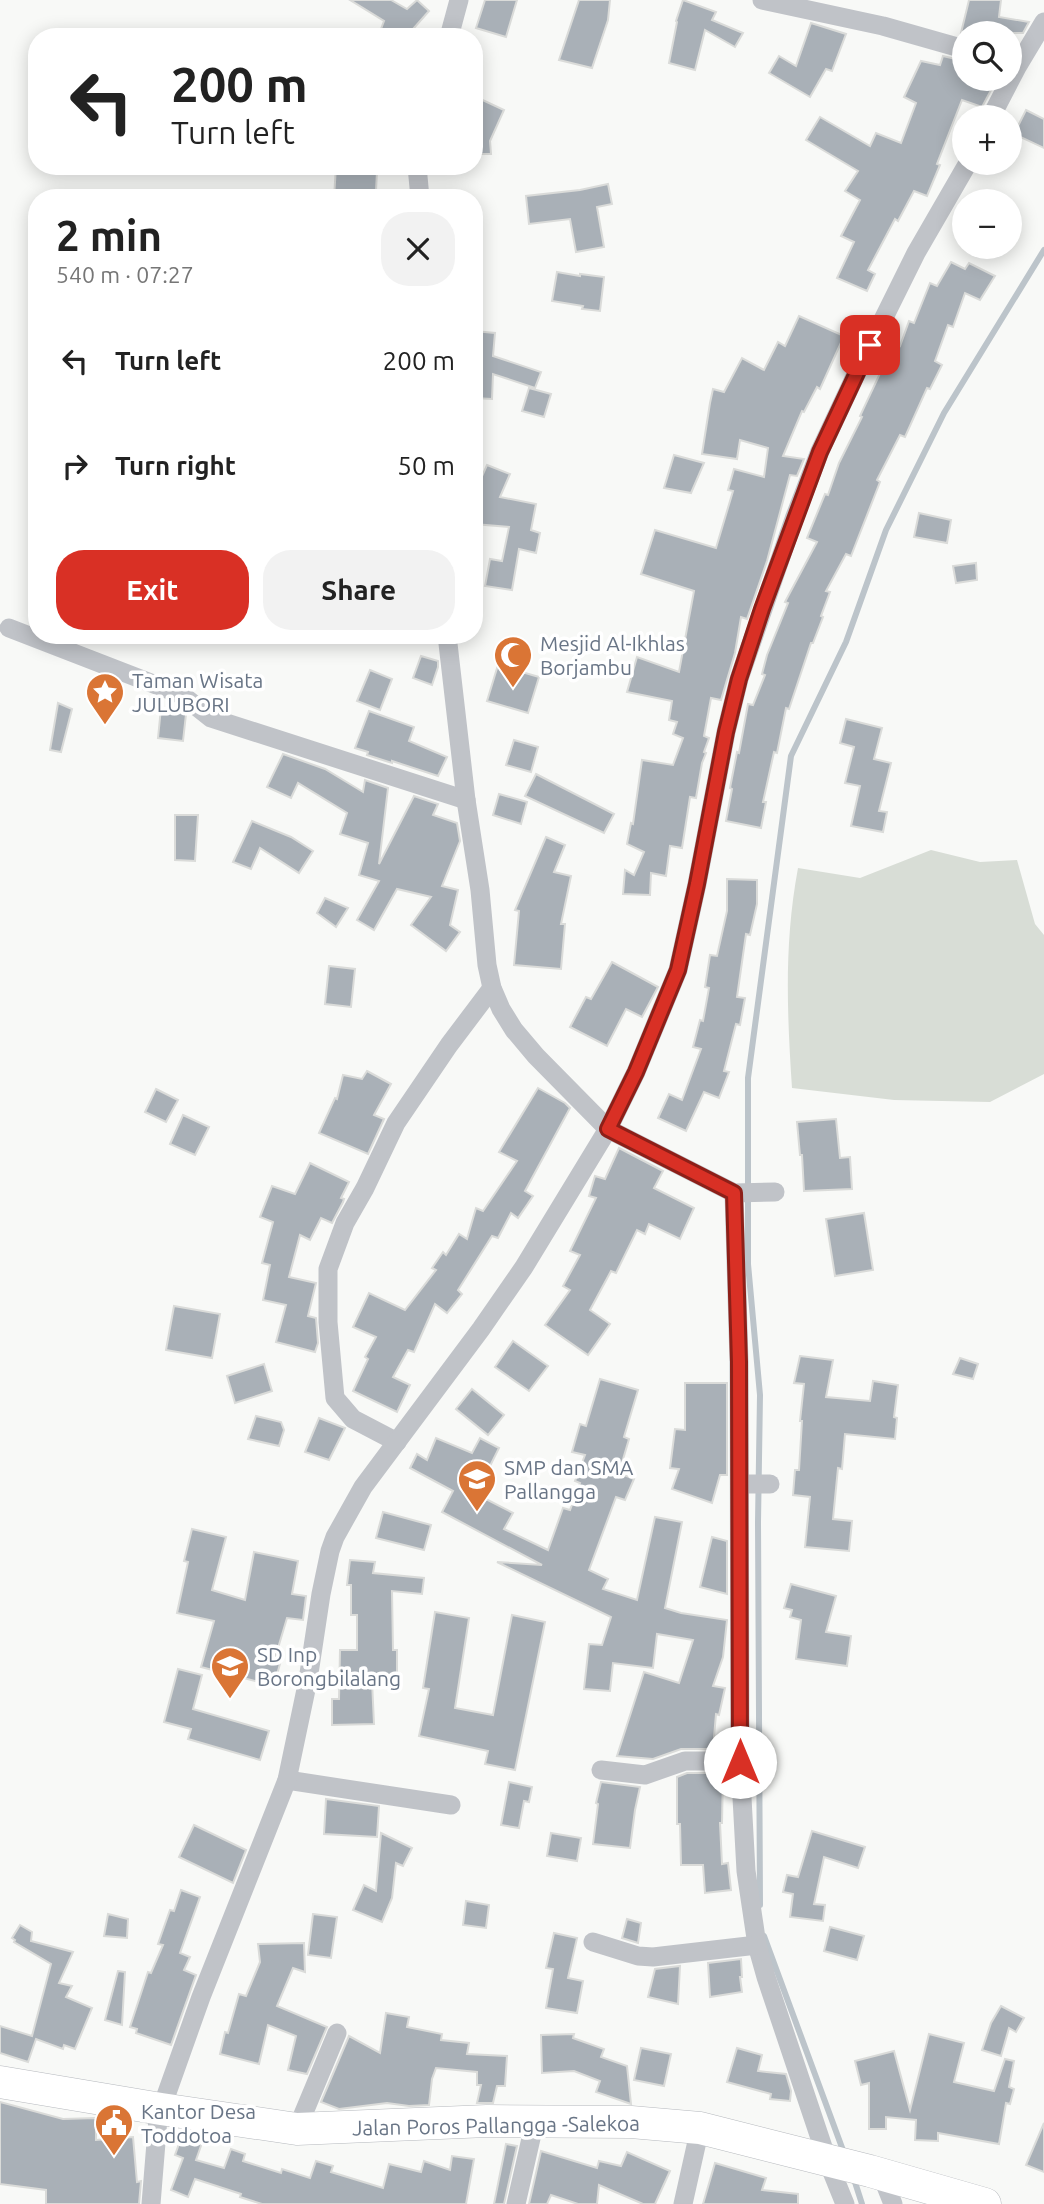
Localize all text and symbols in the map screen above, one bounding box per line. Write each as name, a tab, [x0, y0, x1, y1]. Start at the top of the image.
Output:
map controls	[952, 21, 1022, 259]
button: search	[952, 21, 1022, 91]
icon: left	[56, 56, 147, 147]
text: 200 m	[171, 56, 308, 111]
button: +	[952, 105, 1022, 175]
text: Turn left	[171, 114, 295, 150]
button: −	[952, 189, 1022, 259]
text: 2 min	[56, 212, 162, 259]
button: close	[381, 212, 455, 286]
text: 540 m · 07:27	[56, 262, 194, 287]
pin	[840, 315, 900, 375]
icon: arrive	[851, 326, 889, 364]
icon: left	[56, 342, 94, 380]
text: Turn left	[115, 346, 221, 375]
text: 200 m	[383, 346, 455, 375]
icon: right	[56, 447, 94, 485]
text: Turn right	[115, 451, 236, 480]
text: 50 m	[397, 451, 455, 480]
button: Exit	[56, 550, 249, 630]
button: Share	[263, 550, 455, 630]
place label: Mesjid Al-Ikhlas Borjambu	[540, 631, 685, 679]
mosque icon: Mesjid Al-Ikhlas Borjambu	[492, 634, 534, 689]
place label: Taman Wisata JULUBORI	[132, 668, 263, 716]
place icon: Taman Wisata JULUBORI	[84, 671, 126, 726]
place label: SMP dan SMA Pallangga	[504, 1455, 634, 1503]
school or university icon: SMP dan SMA Pallangga	[456, 1458, 498, 1513]
place label: SD Inp Borongbilalang	[257, 1642, 401, 1690]
school or university icon: SD Inp Borongbilalang	[209, 1645, 251, 1700]
position arrow	[703, 1725, 777, 1799]
place label: Kantor Desa Toddotoa	[141, 2099, 256, 2147]
public building icon: Kantor Desa Toddotoa	[93, 2102, 135, 2157]
street label: Jalan Poros Pallangga -Salekoa	[352, 2110, 640, 2140]

